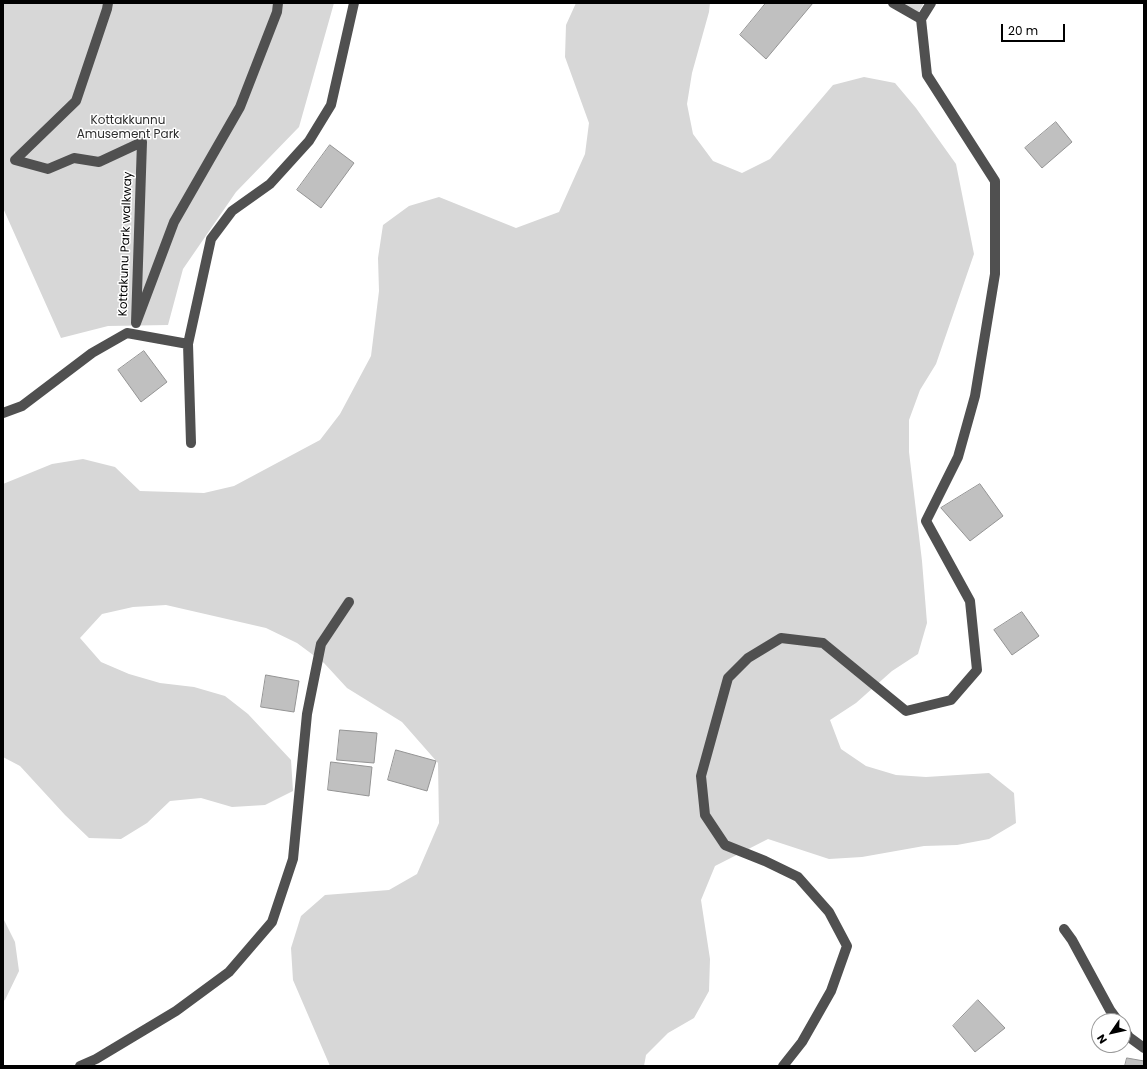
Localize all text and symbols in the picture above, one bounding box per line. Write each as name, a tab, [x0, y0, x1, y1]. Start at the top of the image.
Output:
scale bar	[1003, 16, 1067, 42]
text: 20 m	[1008, 22, 1038, 39]
park label: Kottakkunnu Amusement Park	[77, 114, 179, 142]
street label: Kottakunu Park walkway	[116, 171, 136, 317]
north arrow	[1091, 1013, 1131, 1053]
text: N	[1093, 1031, 1111, 1047]

